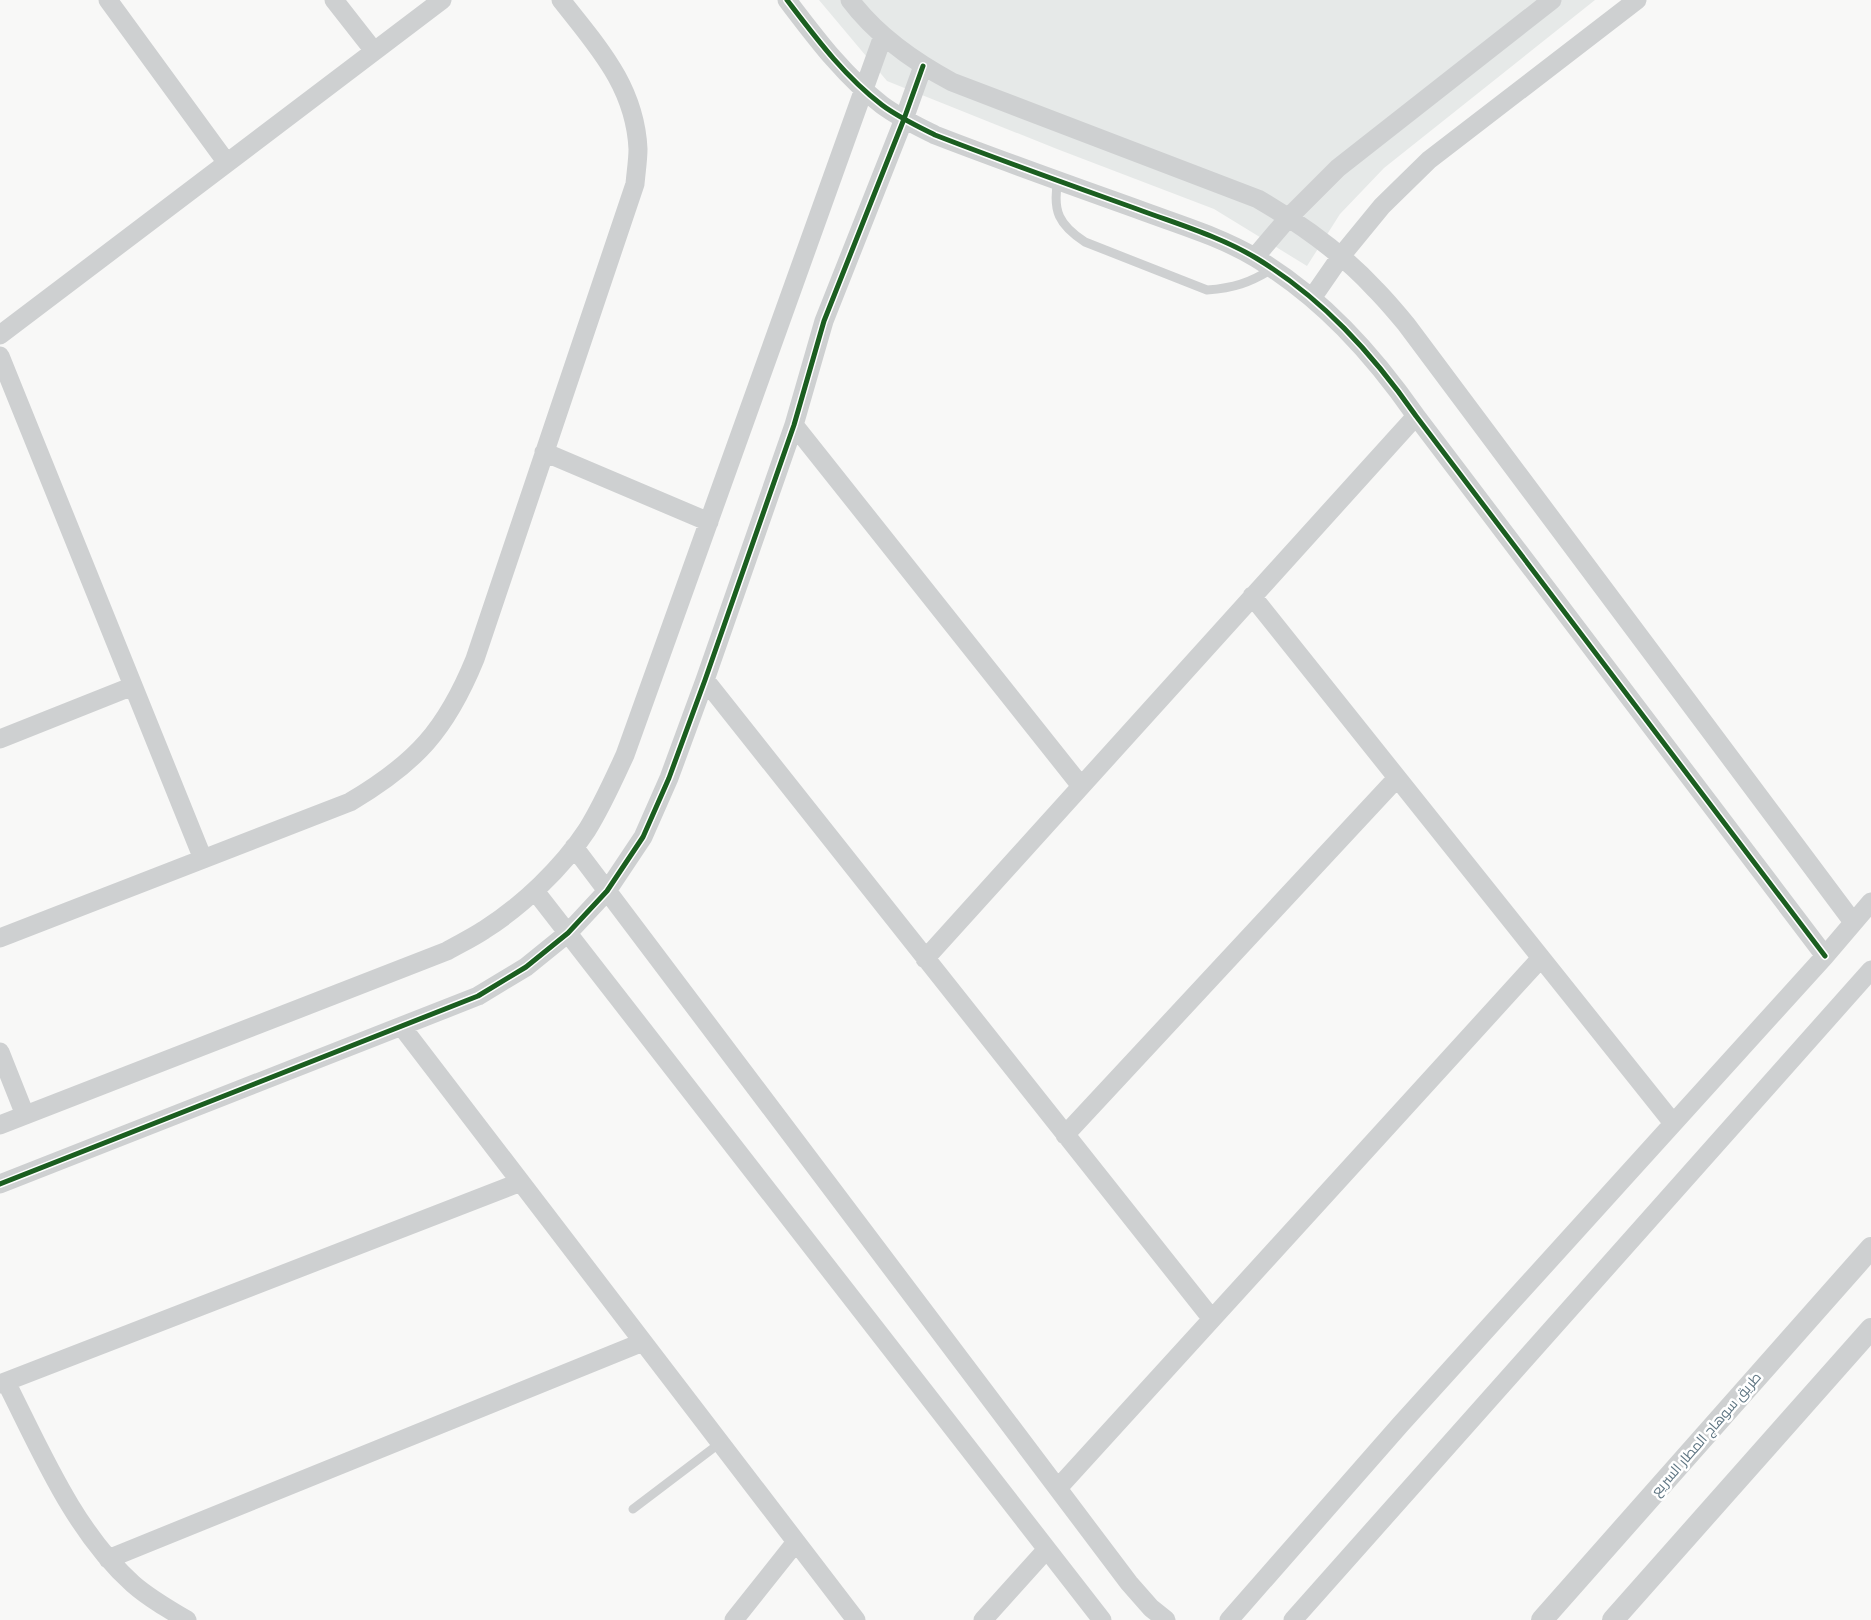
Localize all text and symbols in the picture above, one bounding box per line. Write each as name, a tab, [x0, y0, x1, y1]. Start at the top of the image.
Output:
street label: طريق سوهاج المطار السريع	[1648, 1369, 1765, 1500]

